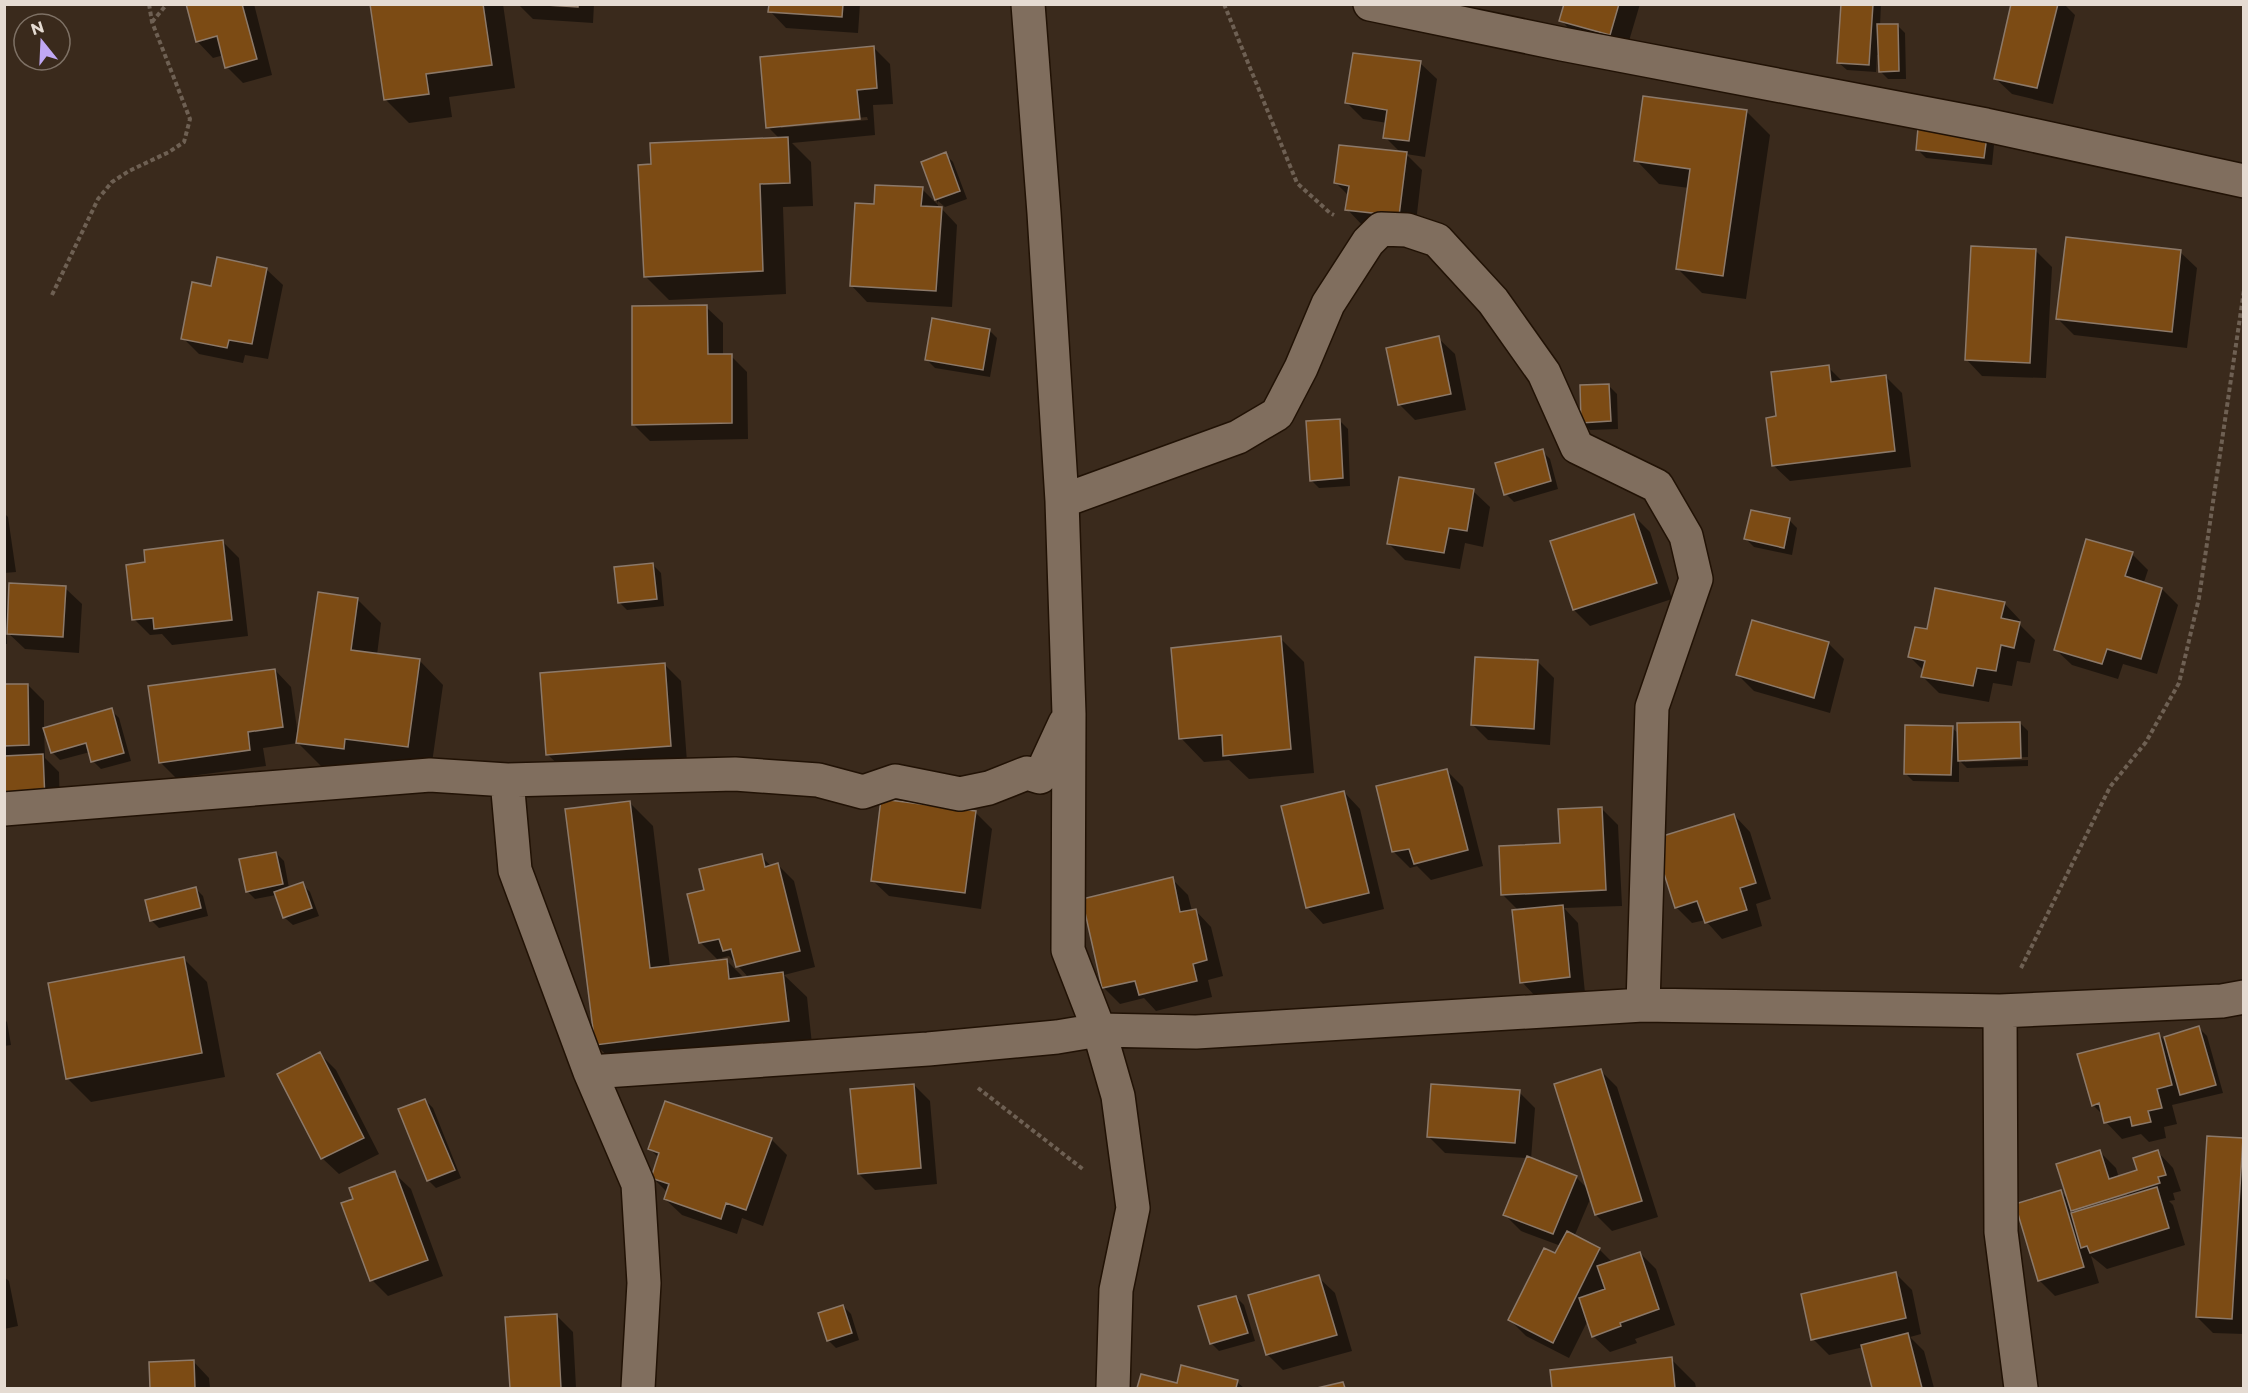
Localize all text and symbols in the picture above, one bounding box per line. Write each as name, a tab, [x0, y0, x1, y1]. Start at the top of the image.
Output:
north arrow	[12, 12, 72, 72]
text: N	[28, 17, 47, 39]

